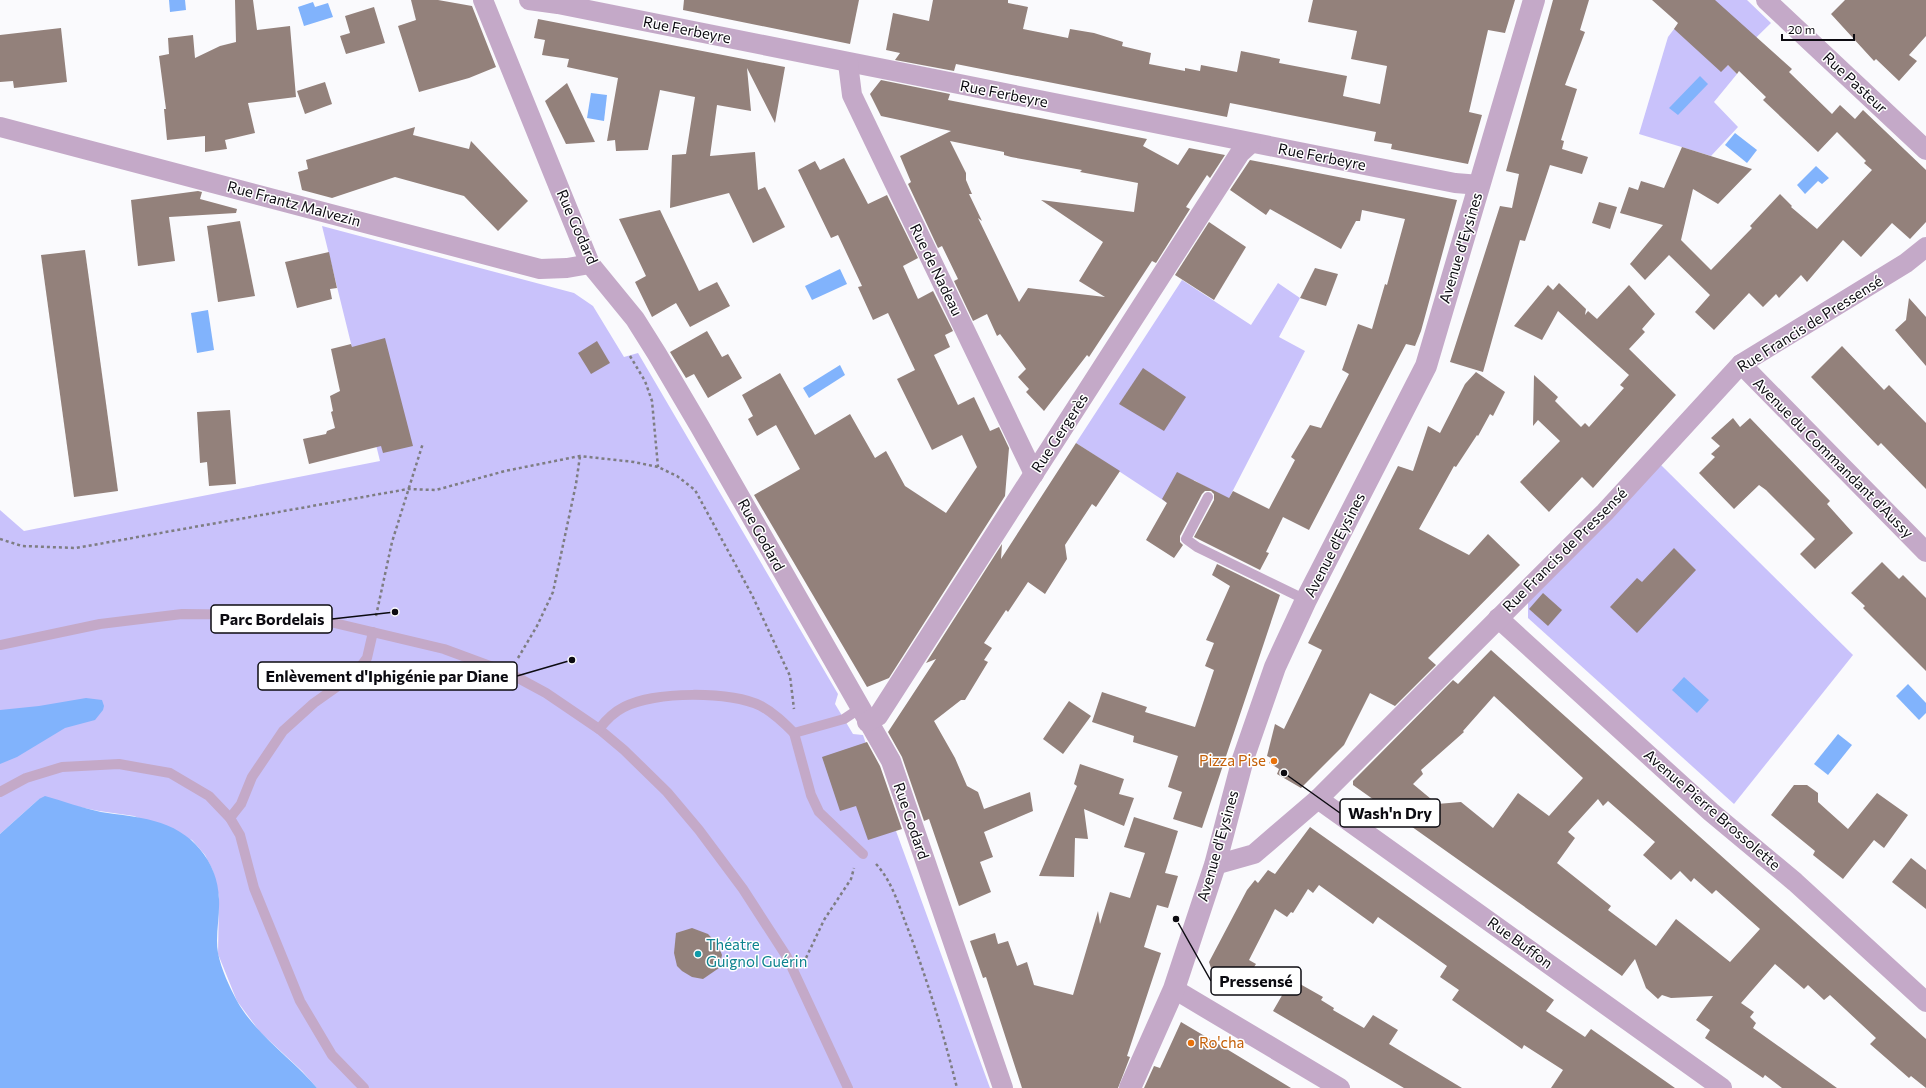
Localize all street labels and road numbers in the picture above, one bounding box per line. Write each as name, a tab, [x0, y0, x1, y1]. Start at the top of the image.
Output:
street label: Rue Ferbeyre	[642, 12, 733, 46]
street label: Rue Pasteur	[1820, 48, 1892, 117]
street label: Rue Ferbeyre	[959, 76, 1050, 110]
street label: Rue Ferbeyre	[1277, 139, 1368, 173]
street label: Rue Frantz Malvezin	[226, 177, 363, 230]
street label: Rue Godard	[553, 186, 602, 267]
street label: Avenue d'Eysines	[1435, 190, 1486, 305]
street label: Rue de Nadeau	[907, 220, 967, 319]
street label: Rue Francis de Pressensé	[1733, 271, 1886, 375]
street label: Avenue du Commandant d'Aussy	[1750, 373, 1918, 541]
street label: Rue Gergerès	[1027, 390, 1091, 475]
street label: Rue Francis de Pressensé	[1498, 483, 1630, 615]
street label: Avenue d'Eysines	[1300, 489, 1368, 600]
street label: Rue Godard	[735, 495, 789, 574]
street label: Avenue Pierre Brossolette	[1641, 745, 1785, 874]
street label: Rue Godard	[890, 780, 933, 861]
street label: Avenue d'Eysines	[1193, 788, 1242, 903]
street label: Rue Buffon	[1485, 913, 1557, 972]

